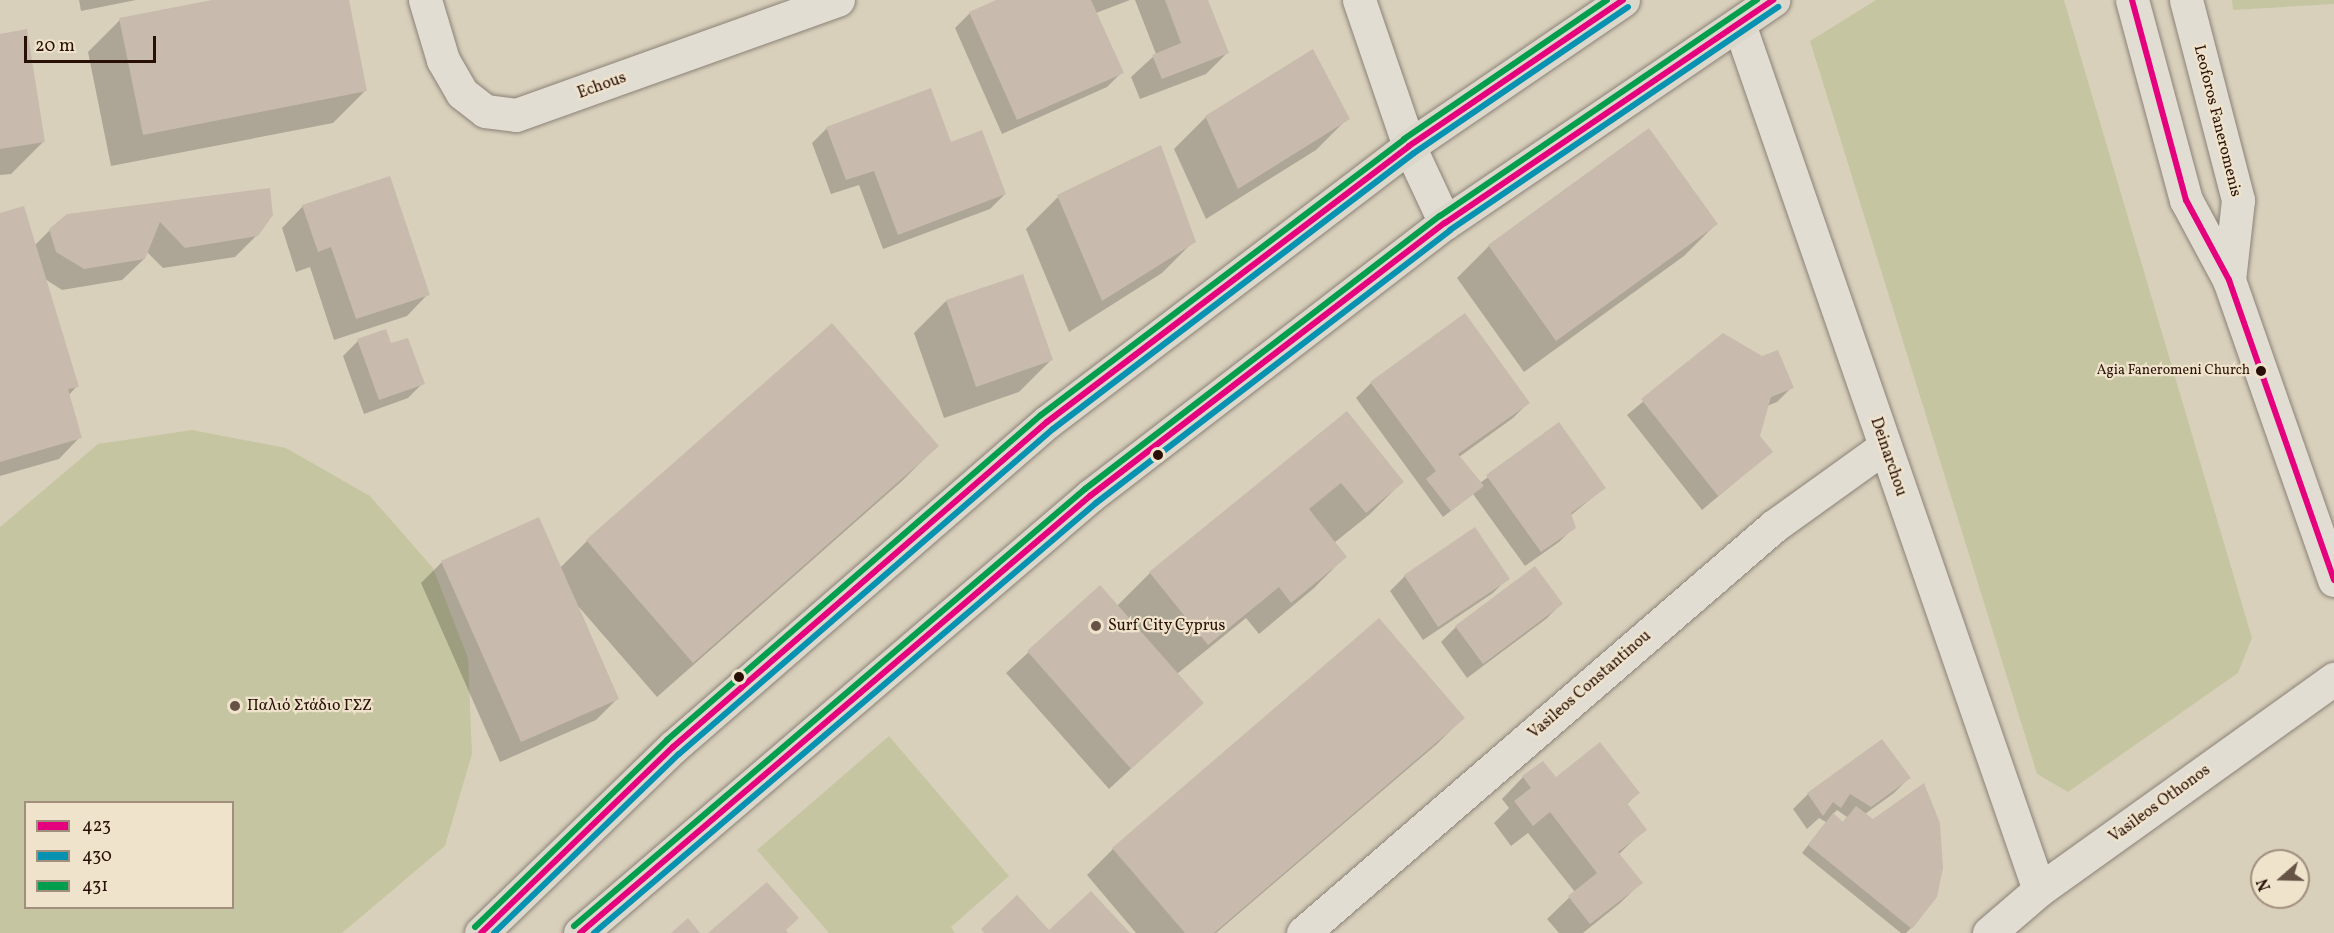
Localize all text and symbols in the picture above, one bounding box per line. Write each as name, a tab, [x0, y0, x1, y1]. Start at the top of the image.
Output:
scale bar	[27, 24, 159, 62]
text: 20 m	[35, 34, 75, 59]
street label: Leoforos Faneromenis	[2189, 43, 2245, 199]
street label: Echous	[575, 68, 629, 104]
place label: Agia Faneromeni Church	[2097, 363, 2250, 379]
marker: Agia Faneromeni Church	[2255, 365, 2267, 377]
street label: Deinarchou	[1866, 415, 1910, 499]
unlabelled marker	[1152, 449, 1164, 461]
place label: Surf City Cyprus	[1108, 616, 1224, 636]
marker: Surf City Cyprus	[1089, 619, 1103, 633]
street label: Vasileos Constantinou	[1525, 627, 1655, 743]
unlabelled marker	[733, 671, 745, 683]
place label: Παλιό Στάδιο ΓΣΖ	[247, 696, 372, 716]
marker: Παλιό Στάδιο ΓΣΖ	[228, 699, 242, 713]
street label: Vasileos Othonos	[2106, 761, 2214, 847]
legend	[24, 801, 234, 909]
text: 423	[82, 814, 111, 839]
text: 430	[82, 844, 112, 869]
north arrow	[2250, 849, 2310, 909]
text: 431	[82, 874, 108, 899]
text: N	[2253, 875, 2277, 894]

